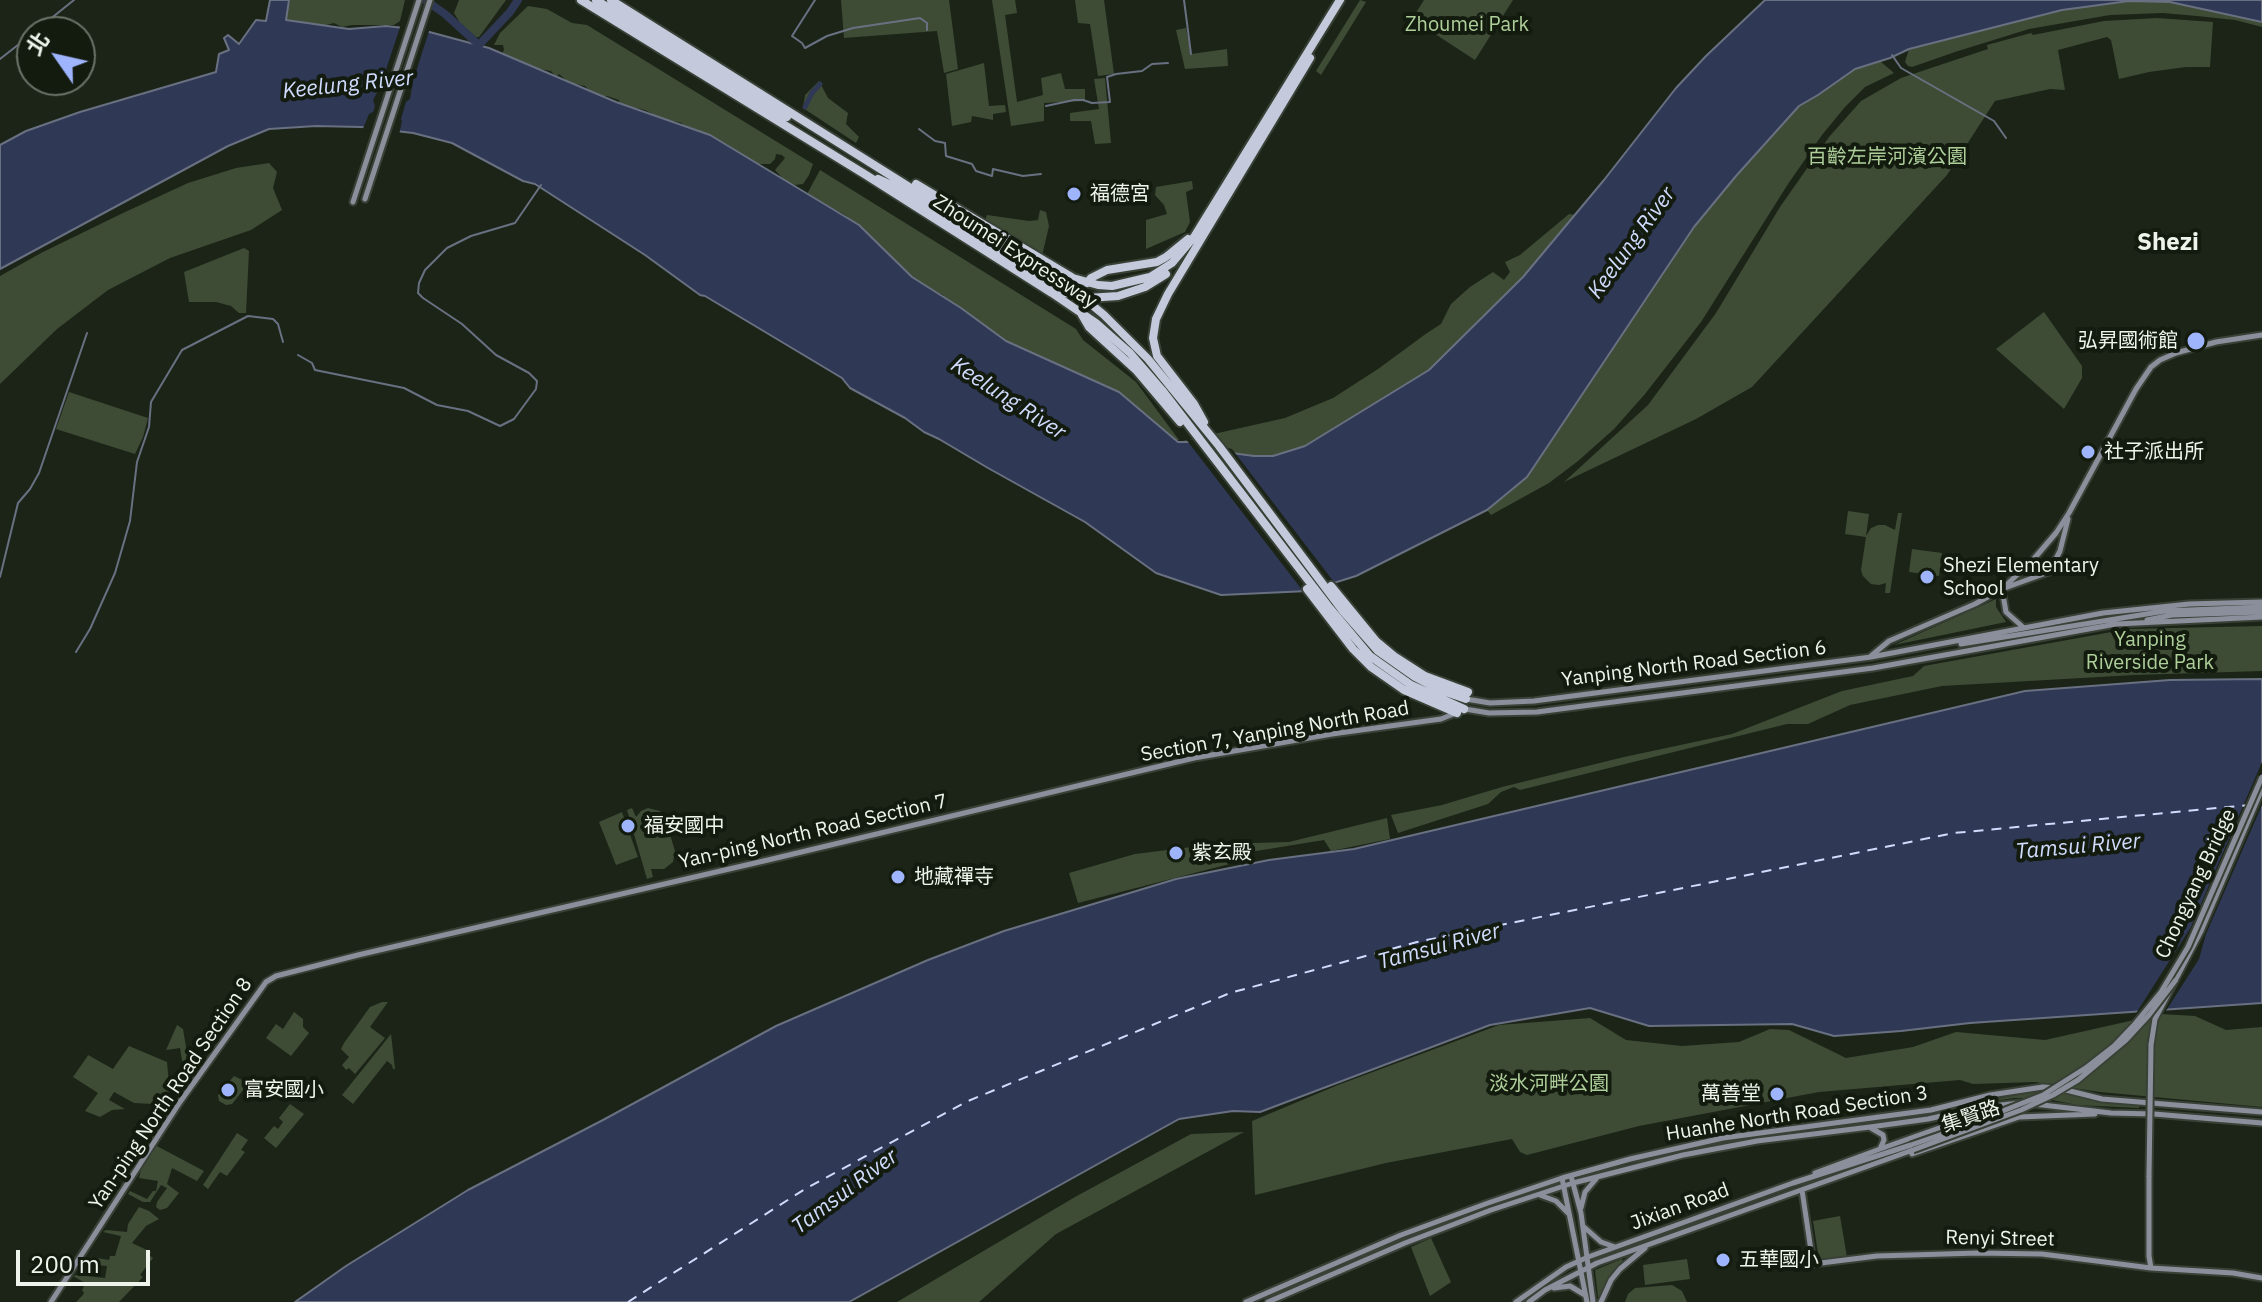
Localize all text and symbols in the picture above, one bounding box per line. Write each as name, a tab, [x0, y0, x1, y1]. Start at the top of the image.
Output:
park label: Zhoumei Park	[1405, 13, 1529, 37]
north arrow	[16, 16, 96, 96]
text: 北	[19, 26, 56, 61]
water label: Keelung River	[281, 65, 415, 105]
park label: 百齡左岸河濱公園	[1807, 145, 1967, 169]
place label: 福德宮	[1090, 182, 1150, 206]
water label: Keelung River	[1583, 182, 1681, 304]
marker: 福德宮	[1065, 185, 1083, 203]
street label: Zhoumei Expressway	[929, 190, 1101, 314]
district label: Shezi	[2137, 229, 2199, 257]
place label: 弘昇國術館	[2078, 329, 2178, 353]
marker: 弘昇國術館	[2185, 330, 2207, 352]
water label: Keelung River	[946, 352, 1070, 446]
place label: 社子派出所	[2104, 440, 2204, 464]
marker: 社子派出所	[2079, 443, 2097, 461]
place label: Shezi Elementary School	[1943, 554, 2099, 601]
marker: Shezi Elementary School	[1918, 568, 1936, 586]
park label: Yanping Riverside Park	[2086, 628, 2214, 675]
street label: Yanping North Road Section 6	[1560, 636, 1828, 692]
street label: Section 7, Yanping North Road	[1139, 697, 1411, 767]
street label: Yan-ping North Road Section 7	[677, 789, 949, 875]
street label: Chongyang Bridge	[2151, 805, 2241, 963]
place label: 福安國中	[644, 814, 724, 838]
marker: 福安國中	[619, 817, 637, 835]
water label: Tamsui River	[2014, 828, 2142, 866]
place label: 紫玄殿	[1192, 841, 1252, 865]
marker: 紫玄殿	[1167, 844, 1185, 862]
place label: 地藏禪寺	[914, 865, 994, 889]
marker: 地藏禪寺	[889, 868, 907, 886]
water label: Tamsui River	[1375, 918, 1503, 976]
street label: Yan-ping North Road Section 8	[84, 973, 258, 1215]
park label: 淡水河畔公園	[1489, 1072, 1609, 1096]
place label: 富安國小	[244, 1078, 324, 1102]
marker: 富安國小	[219, 1081, 237, 1099]
street label: Huanhe North Road Section 3	[1664, 1081, 1930, 1147]
place label: 萬善堂	[1701, 1082, 1761, 1106]
marker: 萬善堂	[1768, 1085, 1786, 1103]
street label: 集賢路	[1939, 1096, 2003, 1138]
water label: Tamsui River	[787, 1144, 903, 1240]
street label: Jixian Road	[1627, 1178, 1733, 1236]
street label: Renyi Street	[1945, 1226, 2055, 1252]
scale bar	[20, 1234, 154, 1284]
text: 200 m	[30, 1248, 100, 1280]
place label: 五華國小	[1739, 1248, 1819, 1272]
marker: 五華國小	[1714, 1251, 1732, 1269]

